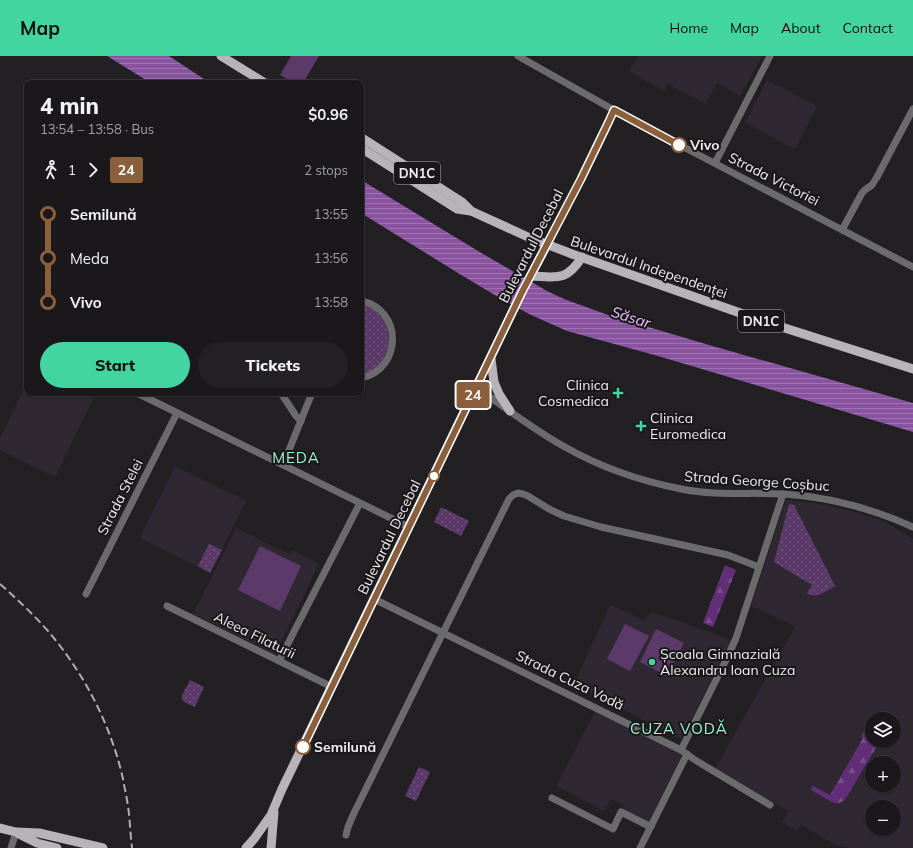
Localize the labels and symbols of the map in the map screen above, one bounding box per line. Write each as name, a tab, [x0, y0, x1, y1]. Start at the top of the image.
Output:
place label: Vivo	[689, 136, 720, 154]
marker: Vivo	[671, 137, 687, 153]
street label: Strada Victoriei	[725, 148, 823, 210]
road number: DN1C	[394, 162, 440, 184]
street label: Bulevardul Decebal	[495, 186, 567, 306]
street label: Bulevardul Independenței	[568, 232, 730, 302]
water label: Săsar	[609, 302, 654, 332]
road number: DN1C	[738, 310, 784, 332]
place label: Clinica Cosmedica	[538, 376, 609, 410]
line badge: 24	[455, 382, 491, 408]
marker: Clinica Cosmedica	[612, 387, 624, 399]
place label: Clinica Euromedica	[650, 409, 726, 443]
marker: Clinica Euromedica	[635, 420, 647, 432]
district label: MEDA	[272, 448, 320, 467]
street label: Strada Stelei	[93, 456, 147, 538]
street label: Strada George Coșbuc	[684, 467, 830, 495]
unlabelled marker	[428, 470, 440, 482]
street label: Bulevardul Decebal	[353, 477, 425, 597]
street label: Aleea Filaturii	[211, 607, 299, 663]
place label: Școala Gimnazială Alexandru Ioan Cuza	[660, 645, 795, 679]
street label: Strada Cuza Vodă	[513, 646, 627, 714]
marker: Școala Gimnazială Alexandru Ioan Cuza	[647, 657, 657, 667]
district label: CUZA VODĂ	[630, 719, 728, 738]
place label: Semilună	[314, 738, 376, 756]
marker: Semilună	[295, 739, 311, 755]

